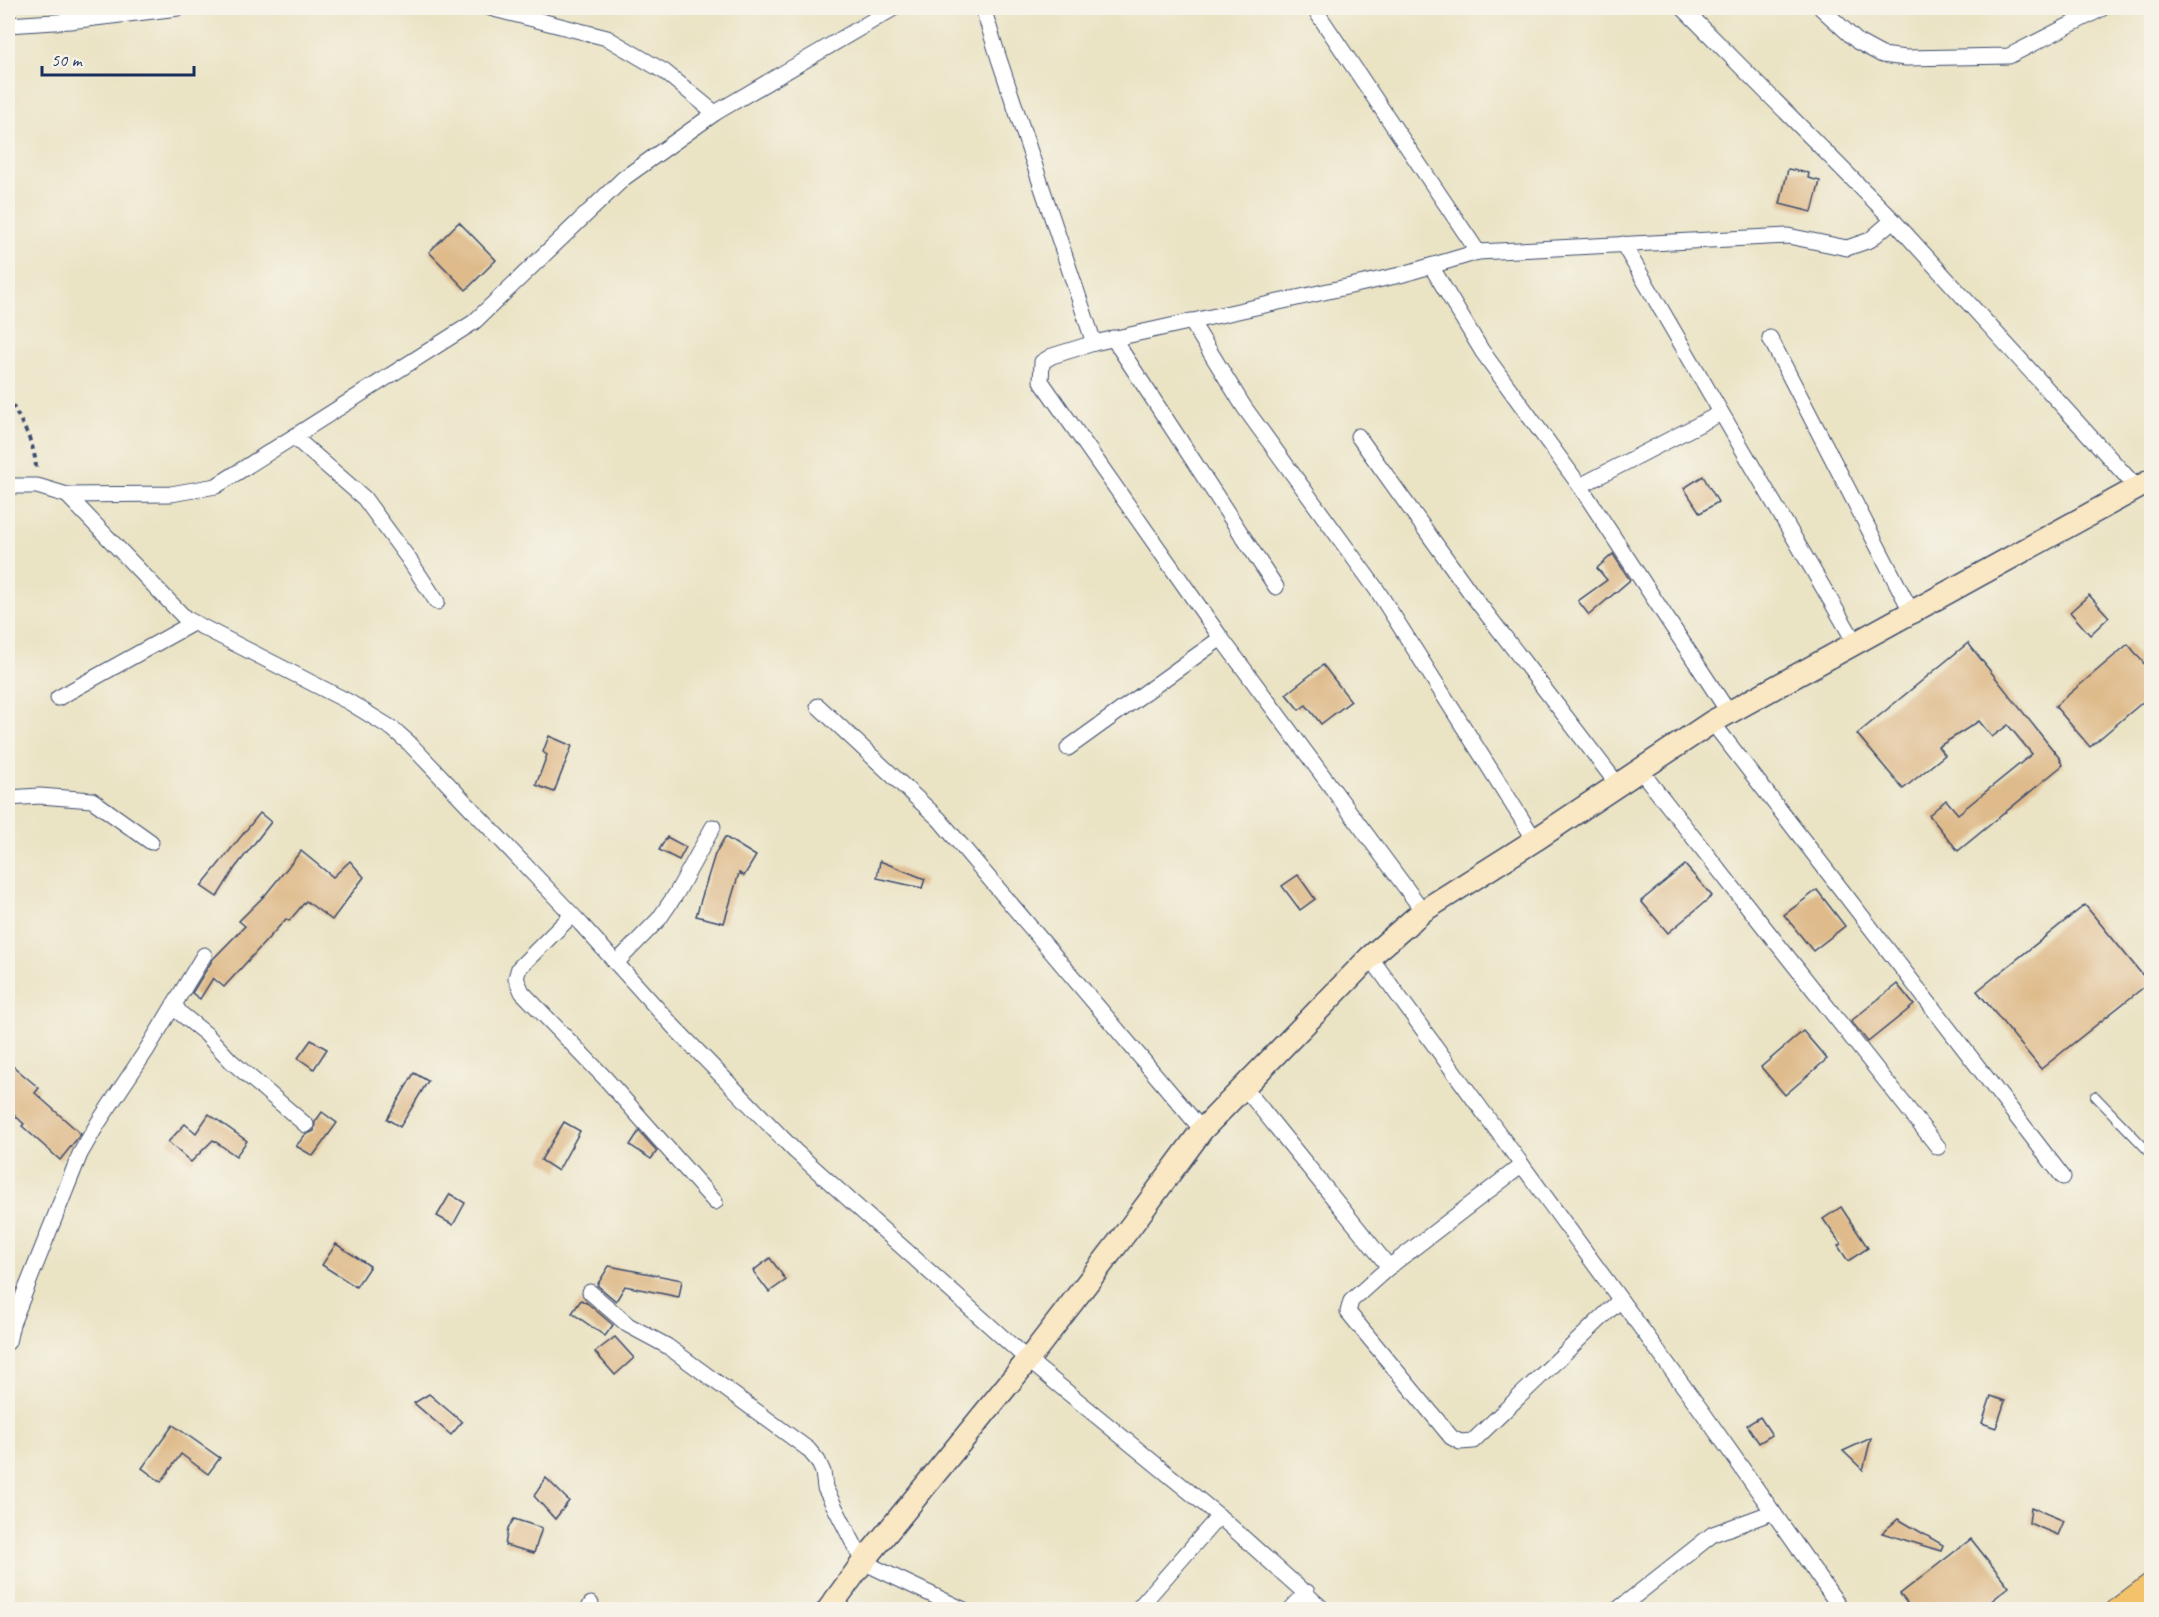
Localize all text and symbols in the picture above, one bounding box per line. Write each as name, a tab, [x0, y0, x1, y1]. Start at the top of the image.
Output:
scale bar	[42, 39, 194, 77]
text: 50 m	[51, 49, 84, 71]

